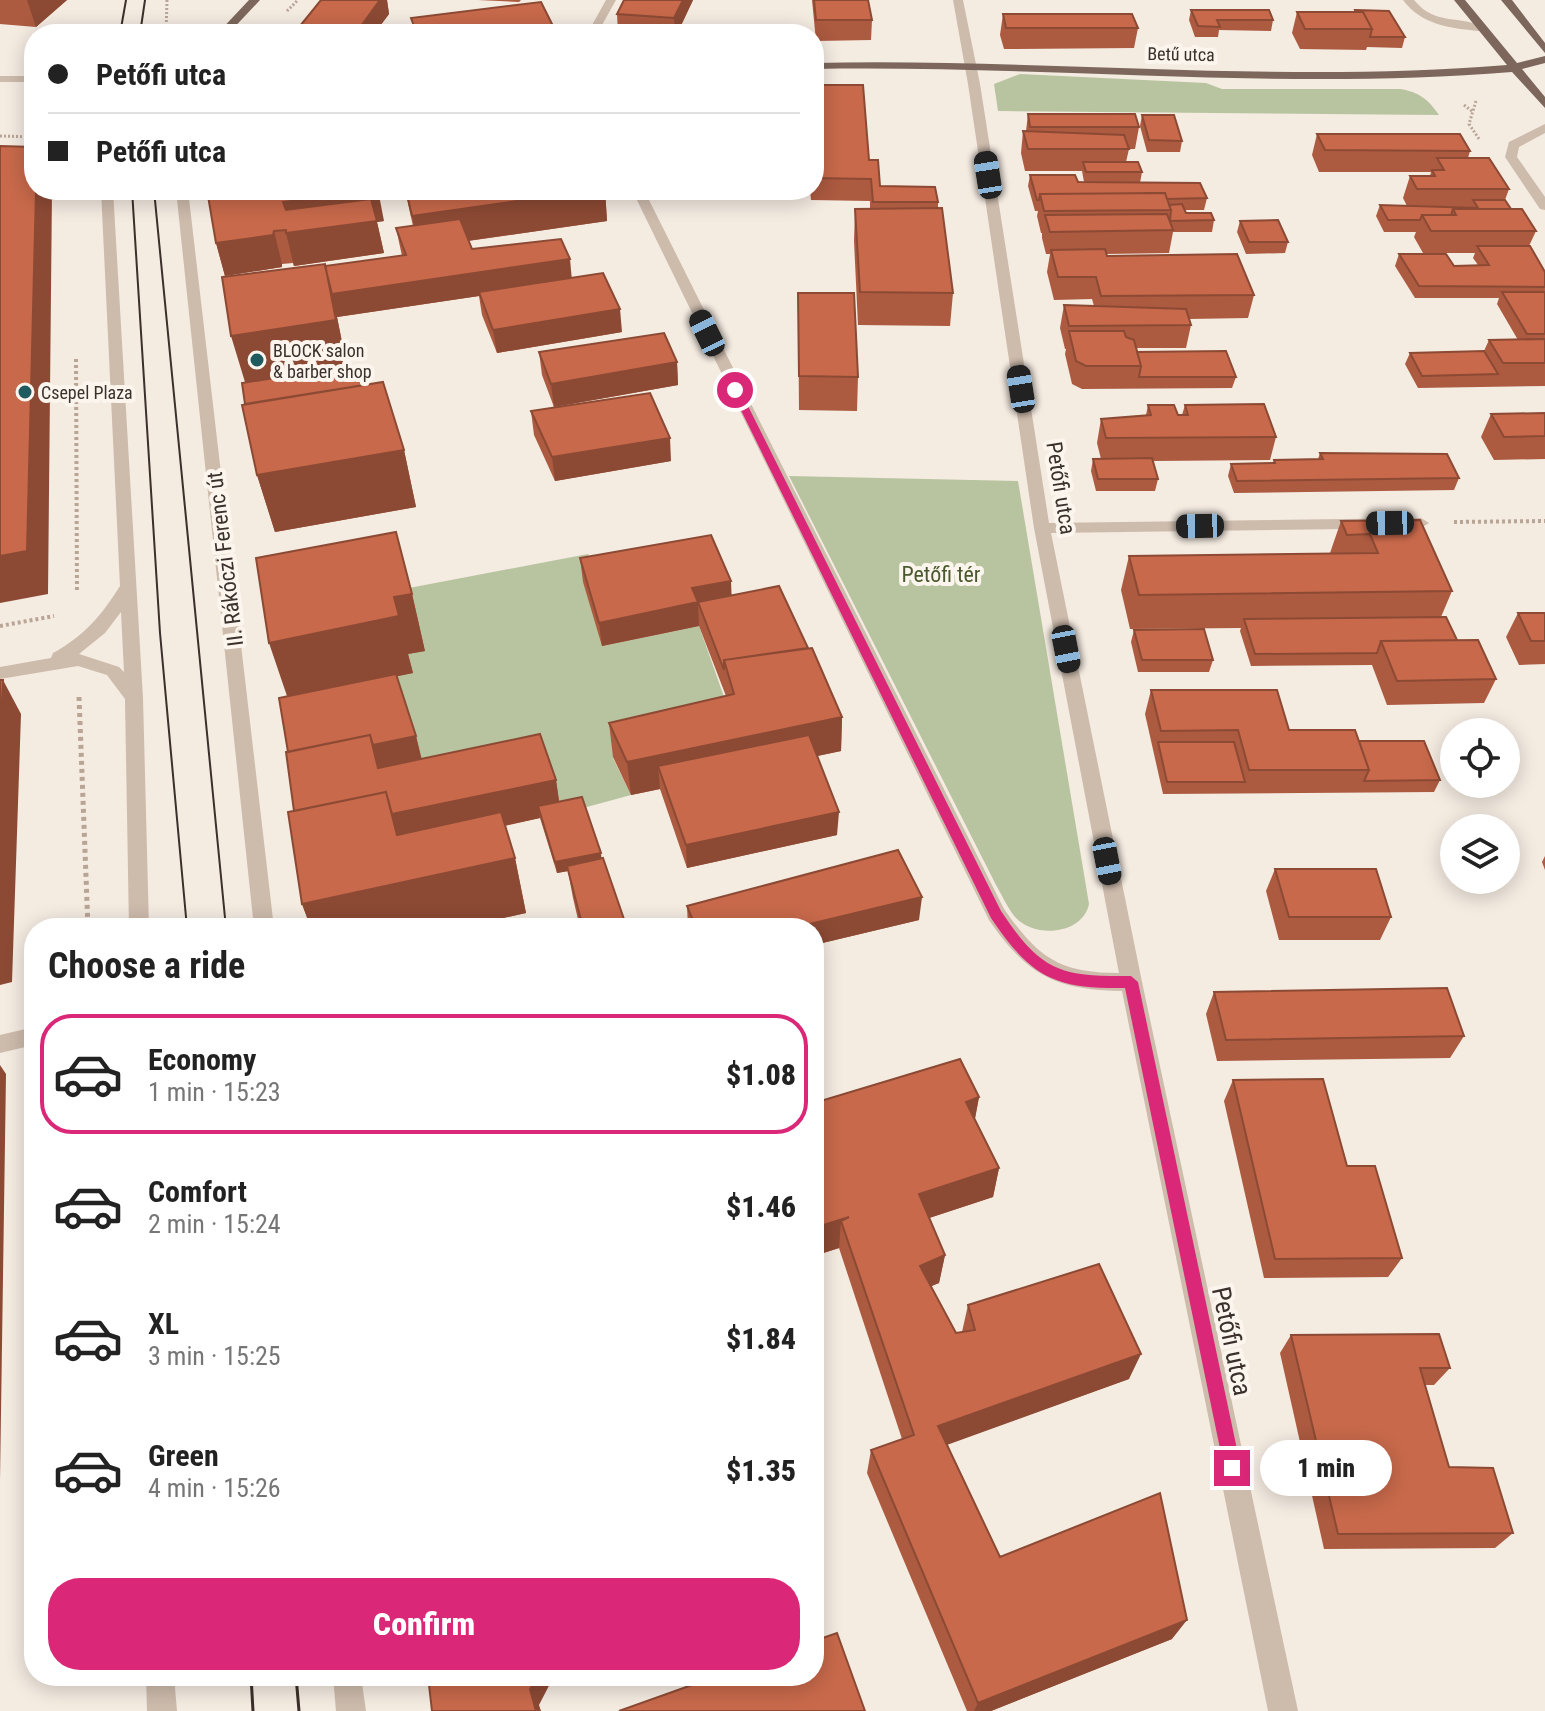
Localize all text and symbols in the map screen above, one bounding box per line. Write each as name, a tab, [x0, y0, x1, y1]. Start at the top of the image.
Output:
street label: Betű utca	[1147, 43, 1215, 65]
text: Petőfi utca	[96, 57, 226, 92]
text: Petőfi utca	[96, 134, 226, 169]
car	[972, 149, 1004, 201]
car	[686, 306, 728, 360]
place label: BLOCK salon & barber shop	[273, 340, 372, 382]
marker: BLOCK salon & barber shop	[248, 351, 266, 369]
car	[1005, 363, 1037, 415]
route start	[717, 372, 753, 408]
place label: Csepel Plaza	[41, 382, 133, 403]
marker: Csepel Plaza	[16, 383, 34, 401]
street label: Petőfi utca	[1041, 440, 1081, 536]
street label: II. Rákóczi Ferenc út	[202, 470, 248, 648]
car	[1366, 511, 1414, 535]
car	[1176, 514, 1224, 538]
park label: Petőfi tér	[901, 562, 981, 587]
car	[1050, 623, 1082, 675]
map controls	[1440, 718, 1520, 894]
button: locate	[1440, 718, 1520, 798]
button: layers	[1440, 814, 1520, 894]
car	[1091, 835, 1123, 887]
text: Choose a ride	[48, 945, 245, 987]
icon: car	[52, 1038, 124, 1110]
text: Economy	[148, 1042, 256, 1077]
text: $1.08	[726, 1057, 796, 1092]
text: 1 min · 15:23	[148, 1077, 281, 1107]
icon: car	[52, 1170, 124, 1242]
text: Comfort	[148, 1174, 247, 1209]
text: $1.46	[726, 1189, 796, 1224]
text: 2 min · 15:24	[148, 1209, 281, 1239]
street label: Petőfi utca	[1206, 1284, 1258, 1398]
icon: car	[52, 1302, 124, 1374]
text: XL	[148, 1306, 179, 1341]
text: $1.84	[726, 1321, 796, 1356]
text: 3 min · 15:25	[148, 1341, 281, 1371]
icon: car	[52, 1434, 124, 1506]
text: Green	[148, 1438, 219, 1473]
callout: 1 min	[1260, 1440, 1392, 1496]
route end	[1214, 1450, 1250, 1486]
text: $1.35	[726, 1453, 796, 1488]
text: 1 min	[1297, 1453, 1355, 1483]
text: 4 min · 15:26	[148, 1473, 281, 1503]
button: Confirm	[48, 1578, 800, 1670]

